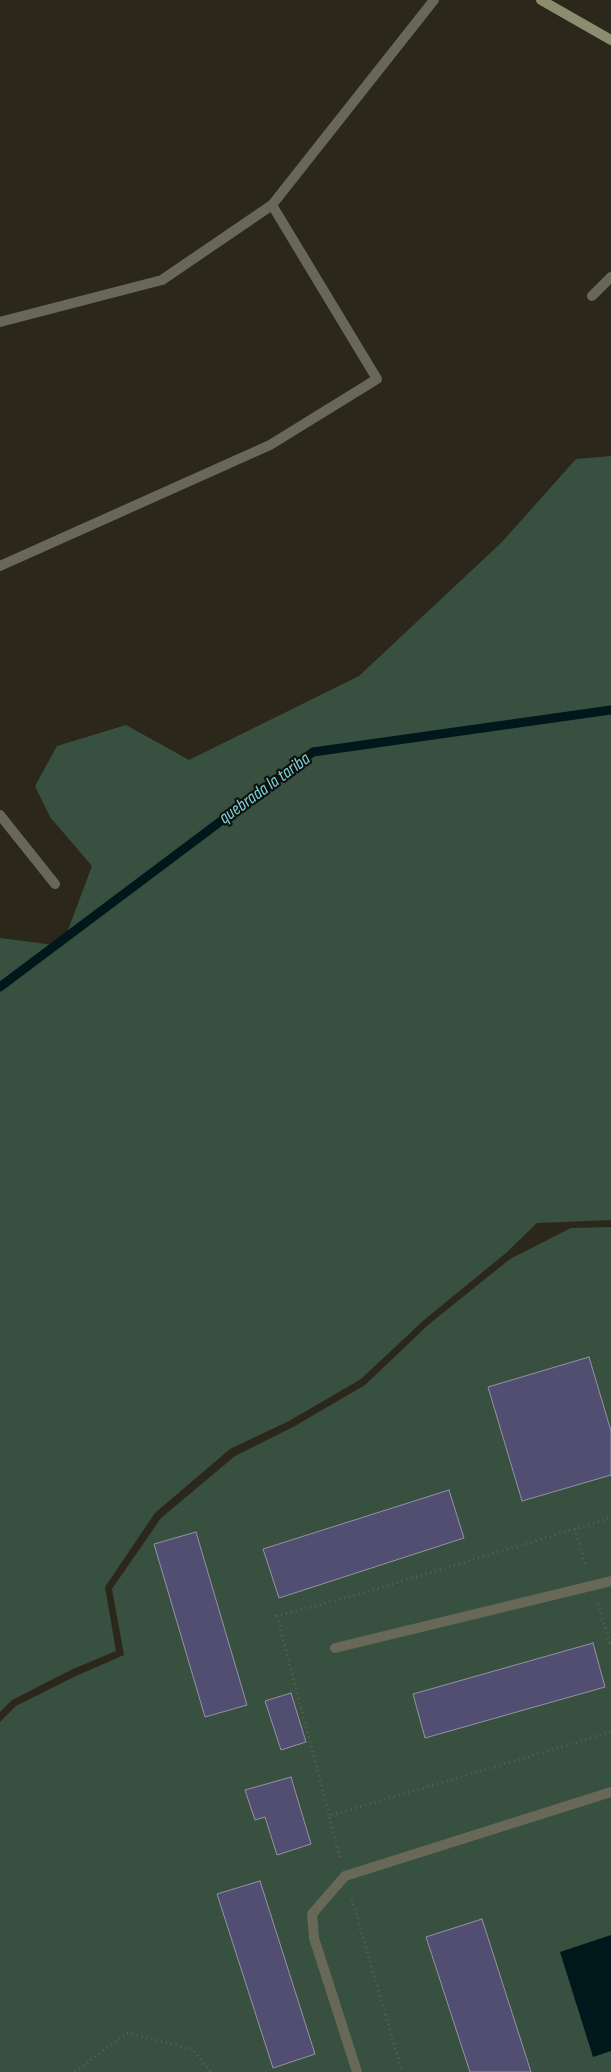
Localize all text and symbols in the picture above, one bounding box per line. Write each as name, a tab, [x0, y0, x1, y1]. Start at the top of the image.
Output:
water label: quebrada la tariba	[215, 749, 315, 829]

